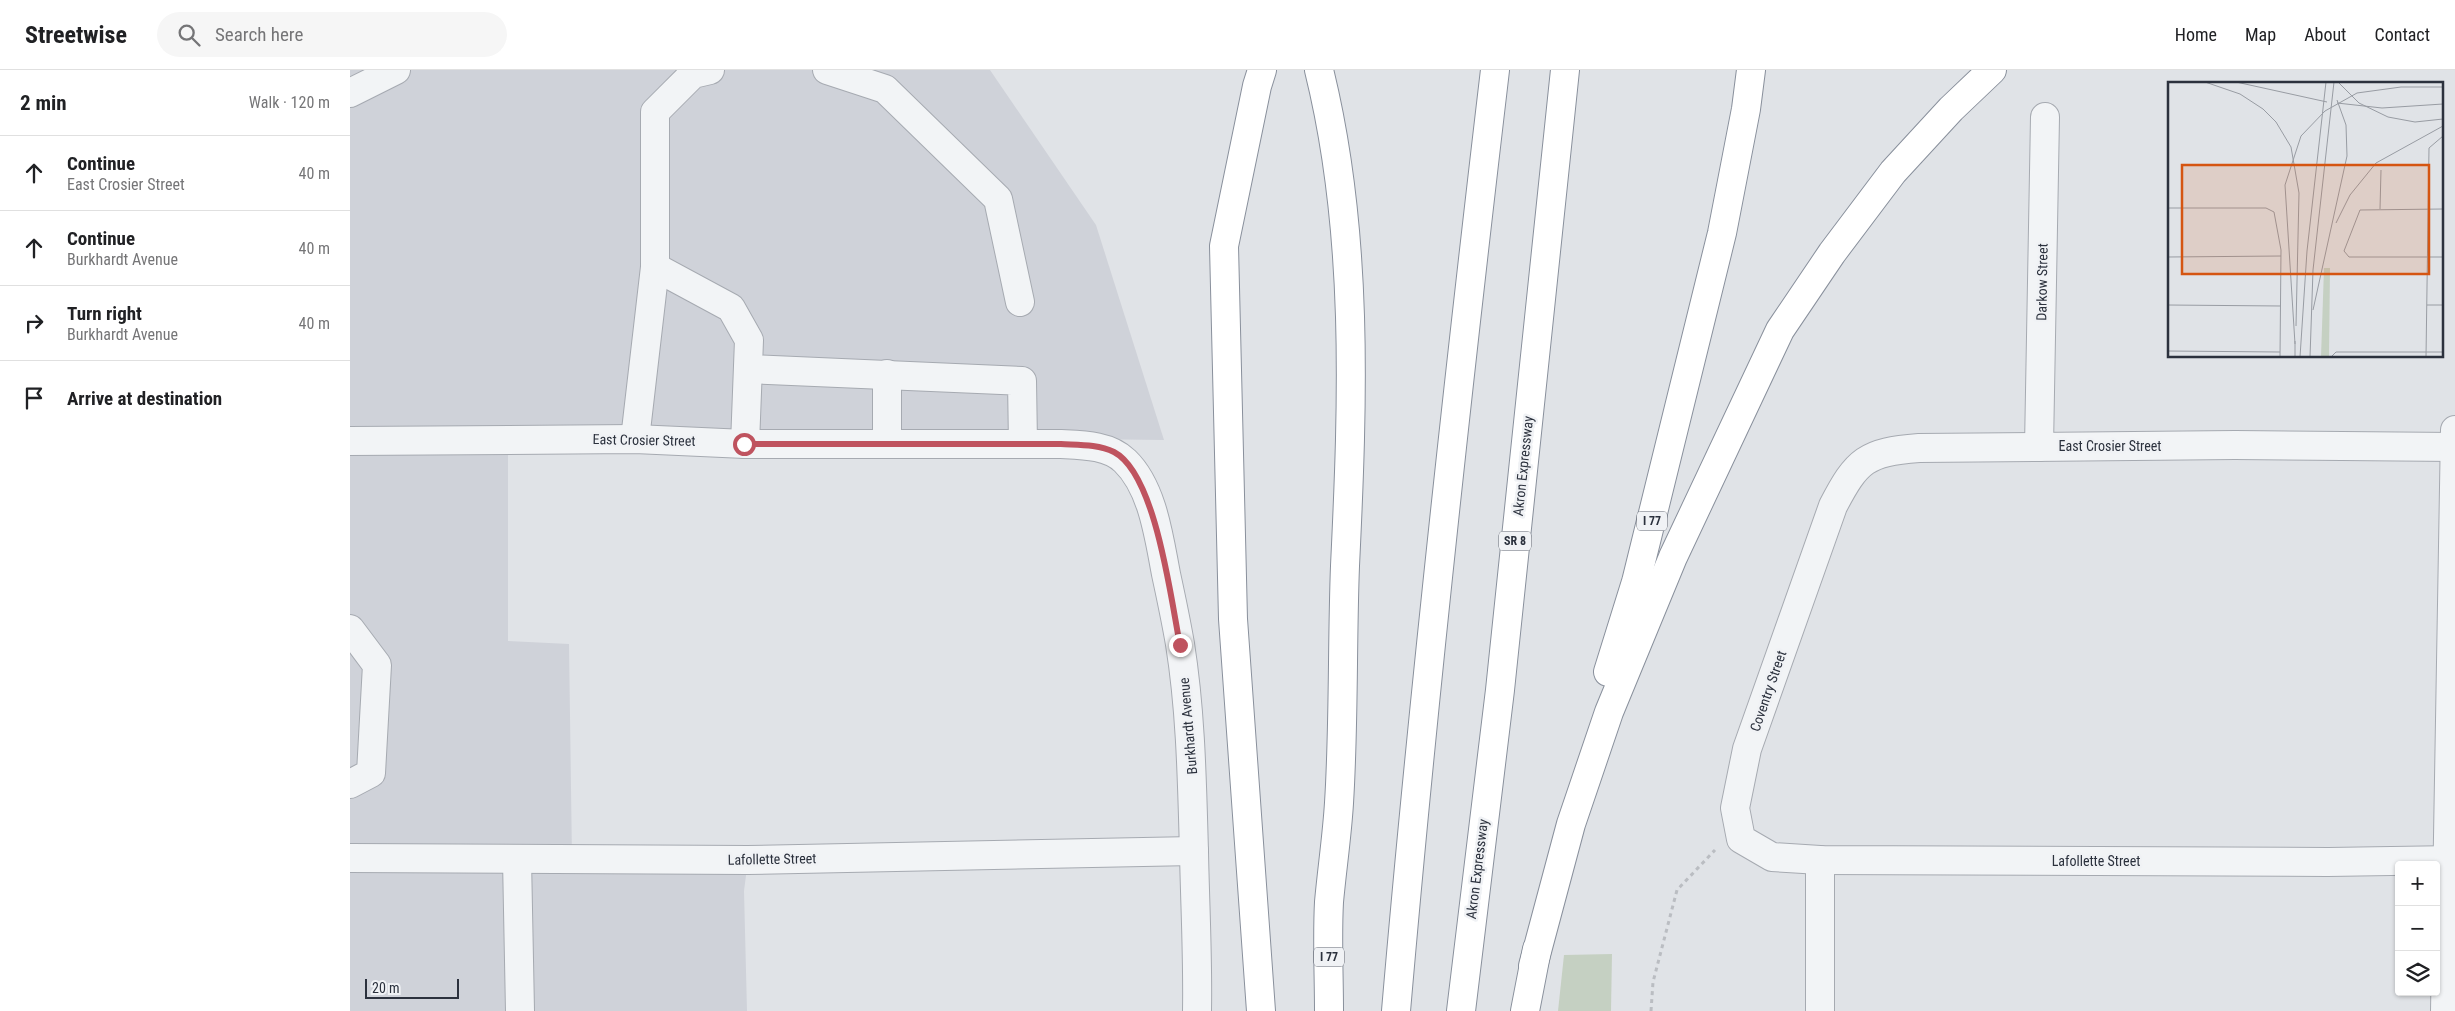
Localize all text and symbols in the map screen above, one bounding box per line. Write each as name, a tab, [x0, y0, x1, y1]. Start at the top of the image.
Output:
search box	[157, 12, 507, 57]
text: Streetwise	[25, 21, 127, 49]
icon: search	[175, 21, 203, 49]
text: Search here	[215, 23, 303, 46]
text: Home	[2175, 24, 2217, 45]
text: Map	[2245, 24, 2276, 45]
text: About	[2304, 24, 2346, 45]
text: Contact	[2374, 24, 2430, 45]
inset map	[2168, 82, 2442, 358]
text: 2 min	[20, 91, 67, 115]
text: Walk · 120 m	[249, 93, 330, 112]
text: Continue	[67, 152, 135, 175]
icon: ahead	[20, 159, 48, 187]
text: 40 m	[298, 164, 330, 183]
text: East Crosier Street	[67, 175, 185, 194]
text: Continue	[67, 227, 135, 250]
icon: ahead	[20, 234, 48, 262]
text: 40 m	[298, 239, 330, 258]
street label: Darkow Street	[2033, 243, 2051, 321]
text: Burkhardt Avenue	[67, 250, 178, 269]
text: Turn right	[67, 302, 142, 325]
icon: right	[20, 309, 48, 337]
text: 40 m	[298, 314, 330, 333]
text: Burkhardt Avenue	[67, 325, 178, 344]
icon: arrive	[20, 384, 48, 412]
text: Arrive at destination	[67, 387, 222, 410]
street label: Akron Expressway	[1510, 415, 1536, 517]
street label: East Crosier Street	[592, 431, 696, 449]
route start	[733, 433, 756, 456]
street label: East Crosier Street	[2059, 438, 2161, 454]
road number: I 77	[1637, 512, 1667, 531]
road number: SR 8	[1499, 532, 1531, 551]
route end	[1169, 634, 1192, 657]
street label: Coventry Street	[1747, 648, 1789, 734]
street label: Burkhardt Avenue	[1176, 676, 1200, 775]
street label: Akron Expressway	[1463, 818, 1491, 920]
street label: Lafollette Street	[728, 850, 816, 868]
street label: Lafollette Street	[2052, 853, 2140, 869]
map controls	[2395, 861, 2440, 996]
button: +	[2395, 861, 2440, 906]
button: −	[2395, 906, 2440, 951]
road number: I 77	[1314, 948, 1344, 966]
button: layers	[2395, 951, 2440, 996]
scale bar	[365, 976, 459, 999]
text: 20 m	[372, 980, 400, 996]

